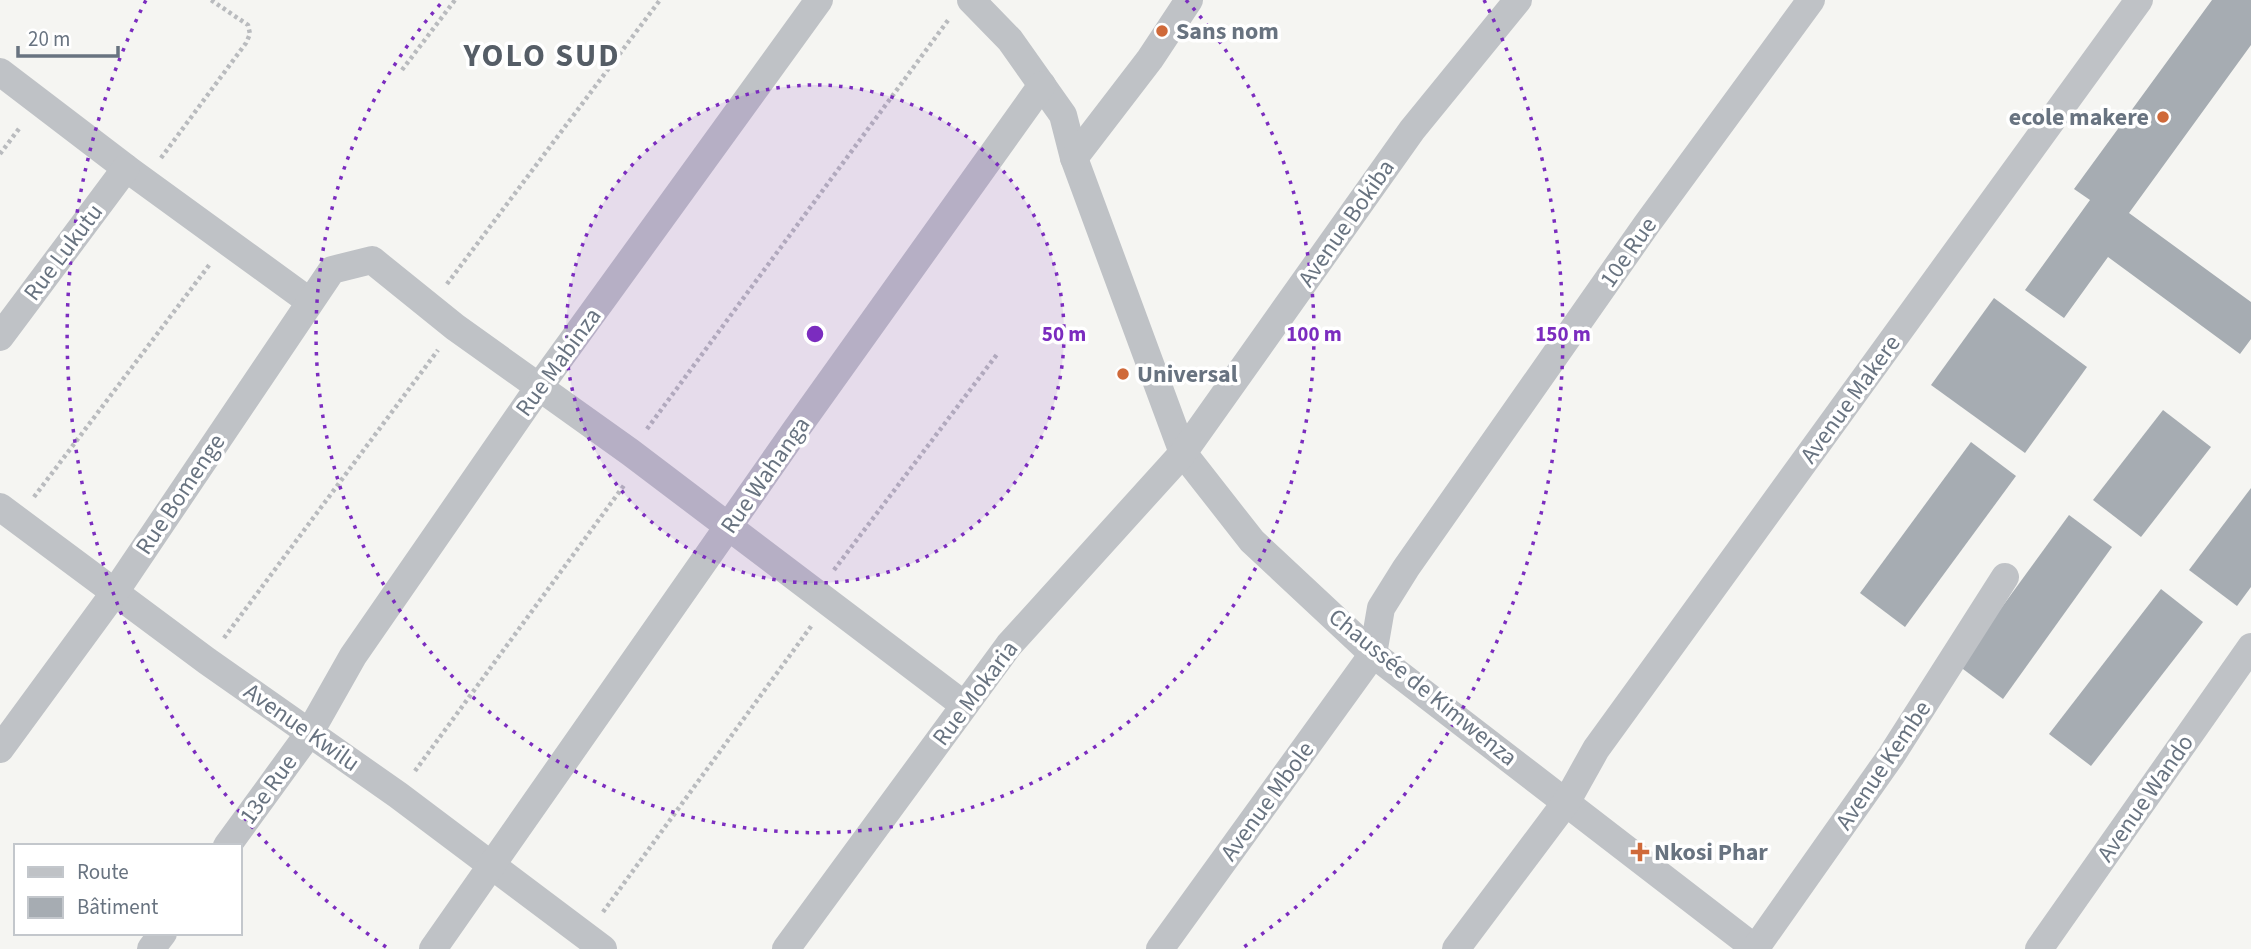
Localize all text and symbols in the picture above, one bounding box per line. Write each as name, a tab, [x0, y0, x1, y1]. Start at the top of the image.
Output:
scale bar	[18, 14, 117, 58]
place label: Sans nom	[1176, 14, 1279, 49]
marker: Sans nom	[1154, 23, 1170, 39]
text: 20 m	[28, 24, 70, 54]
district label: YOLO SUD	[462, 33, 621, 79]
place label: ecole makere	[2009, 100, 2149, 135]
marker: ecole makere	[2155, 109, 2171, 125]
street label: Avenue Bokiba	[1289, 152, 1403, 294]
street label: Rue Lukutu	[15, 196, 112, 308]
street label: 10e Rue	[1591, 210, 1665, 295]
street label: Rue Mabinza	[507, 301, 610, 424]
text: 50 m	[1042, 319, 1086, 349]
text: 100 m	[1286, 319, 1342, 349]
text: 150 m	[1535, 319, 1591, 349]
centre of rings	[803, 322, 827, 346]
street label: Avenue Makere	[1792, 328, 1909, 471]
place label: Universal	[1137, 357, 1238, 392]
marker: Universal	[1115, 366, 1131, 382]
street label: Rue Wahanga	[712, 410, 819, 541]
street label: Rue Bomenge	[127, 427, 234, 562]
street label: Chaussée de Kimwenza	[1321, 600, 1525, 775]
street label: Rue Mokaria	[924, 633, 1027, 753]
street label: Avenue Kwilu	[237, 674, 367, 780]
street label: Avenue Kembe	[1827, 694, 1940, 837]
street label: Avenue Wando	[2088, 727, 2202, 869]
street label: Avenue Mbole	[1212, 734, 1323, 868]
street label: 13e Rue	[231, 747, 306, 832]
place label: Nkosi Phar	[1654, 835, 1768, 870]
legend	[14, 844, 242, 935]
marker: Nkosi Phar	[1632, 844, 1648, 860]
text: Route	[77, 857, 129, 887]
text: Bâtiment	[77, 892, 158, 922]

